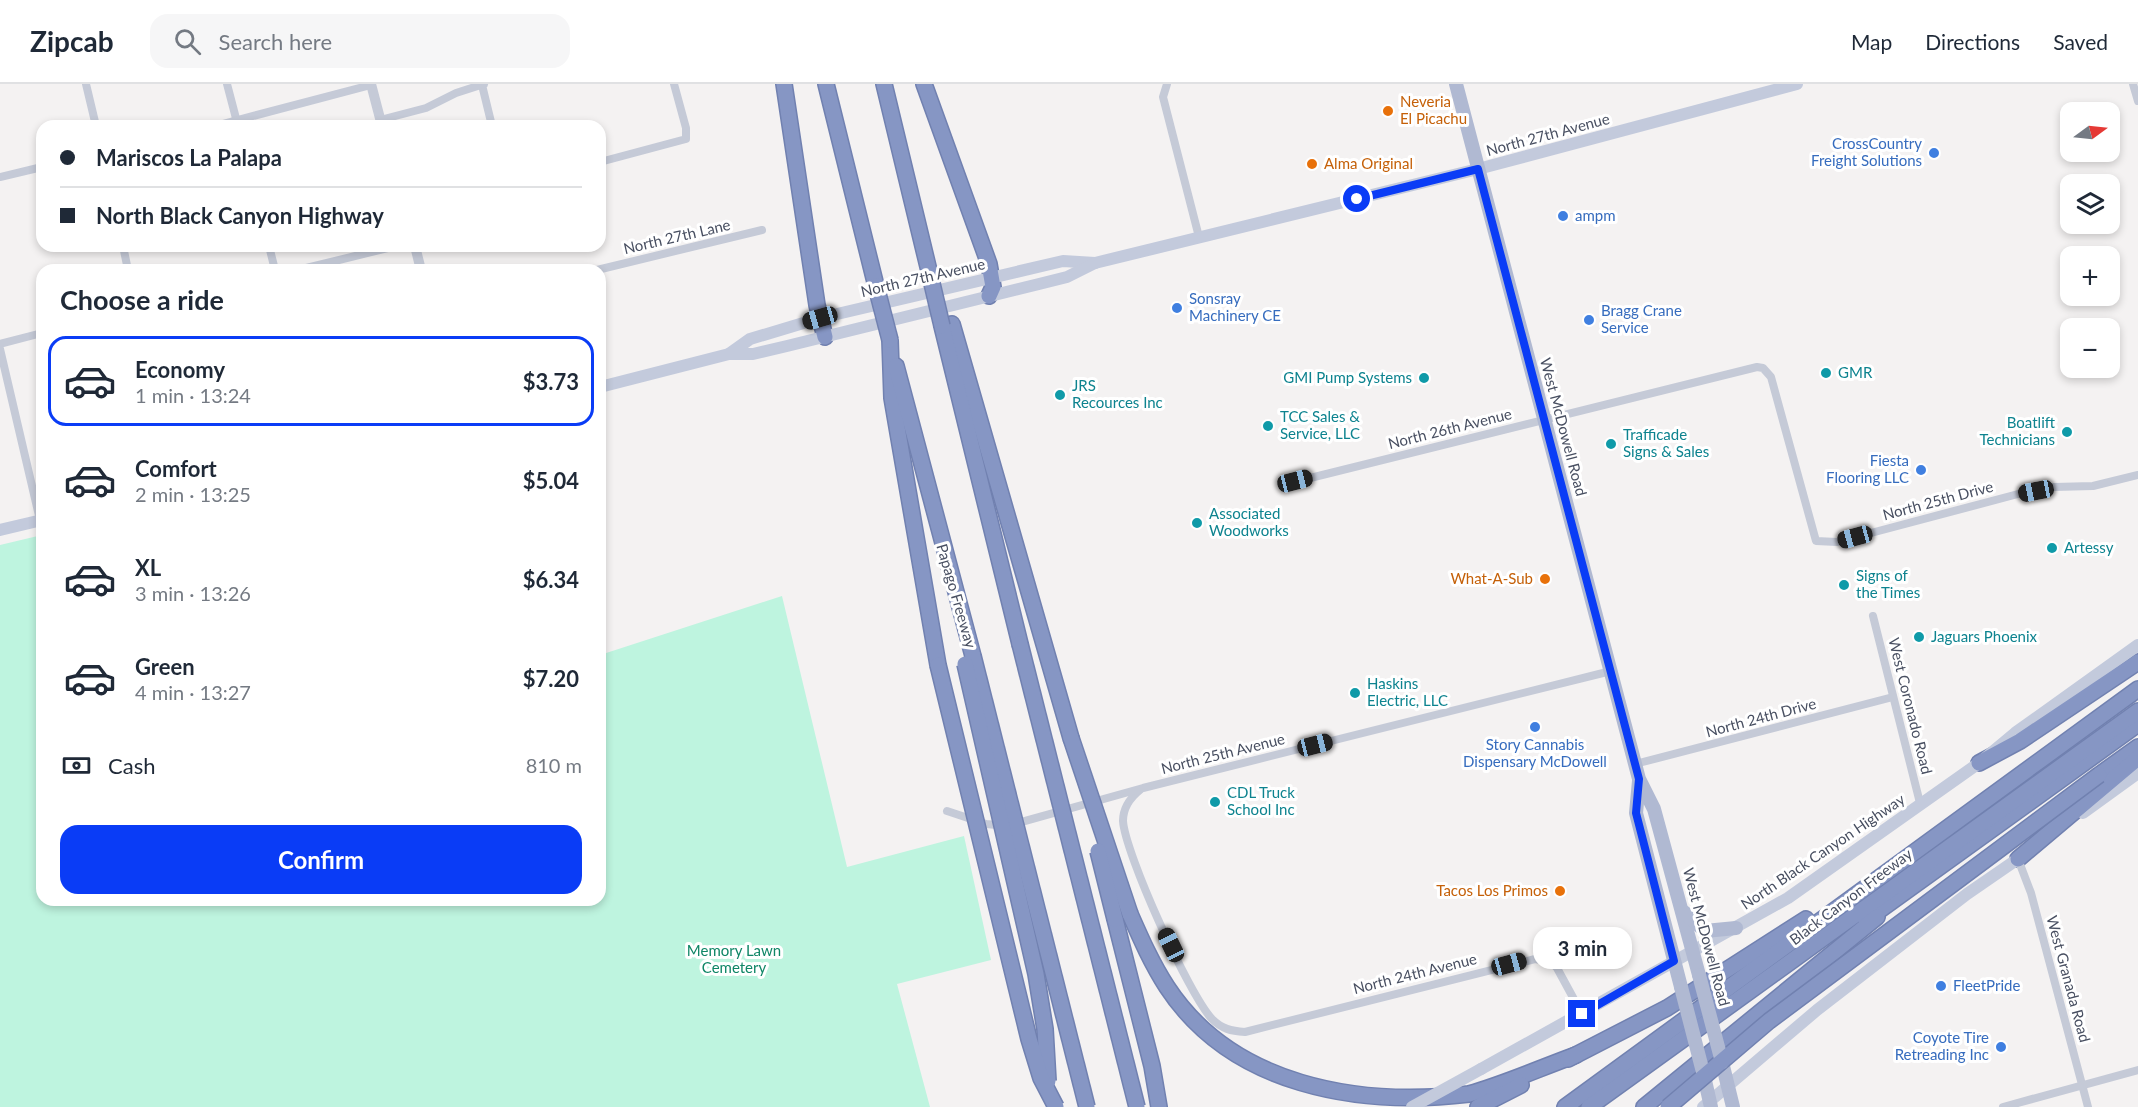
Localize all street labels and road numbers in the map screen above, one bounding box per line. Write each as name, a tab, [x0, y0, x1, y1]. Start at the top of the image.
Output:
street label: North 27th Avenue	[1484, 109, 1611, 159]
street label: North 27th Lane	[622, 215, 732, 257]
street label: North 27th Avenue	[859, 254, 987, 300]
street label: West McDowell Road	[1537, 356, 1591, 498]
street label: North 26th Avenue	[1386, 404, 1514, 452]
street label: North 25th Drive	[1881, 477, 1995, 523]
street label: Papago Freeway	[933, 542, 981, 650]
street label: West Coronado Road	[1885, 636, 1937, 776]
street label: North 24th Drive	[1704, 694, 1818, 740]
street label: North 25th Avenue	[1159, 729, 1287, 777]
street label: North Black Canyon Highway	[1737, 789, 1908, 913]
street label: Black Canyon Freeway	[1786, 844, 1915, 948]
street label: West McDowell Road	[1680, 866, 1734, 1008]
street label: West Granada Road	[2043, 913, 2095, 1044]
street label: North 24th Avenue	[1351, 949, 1479, 997]

